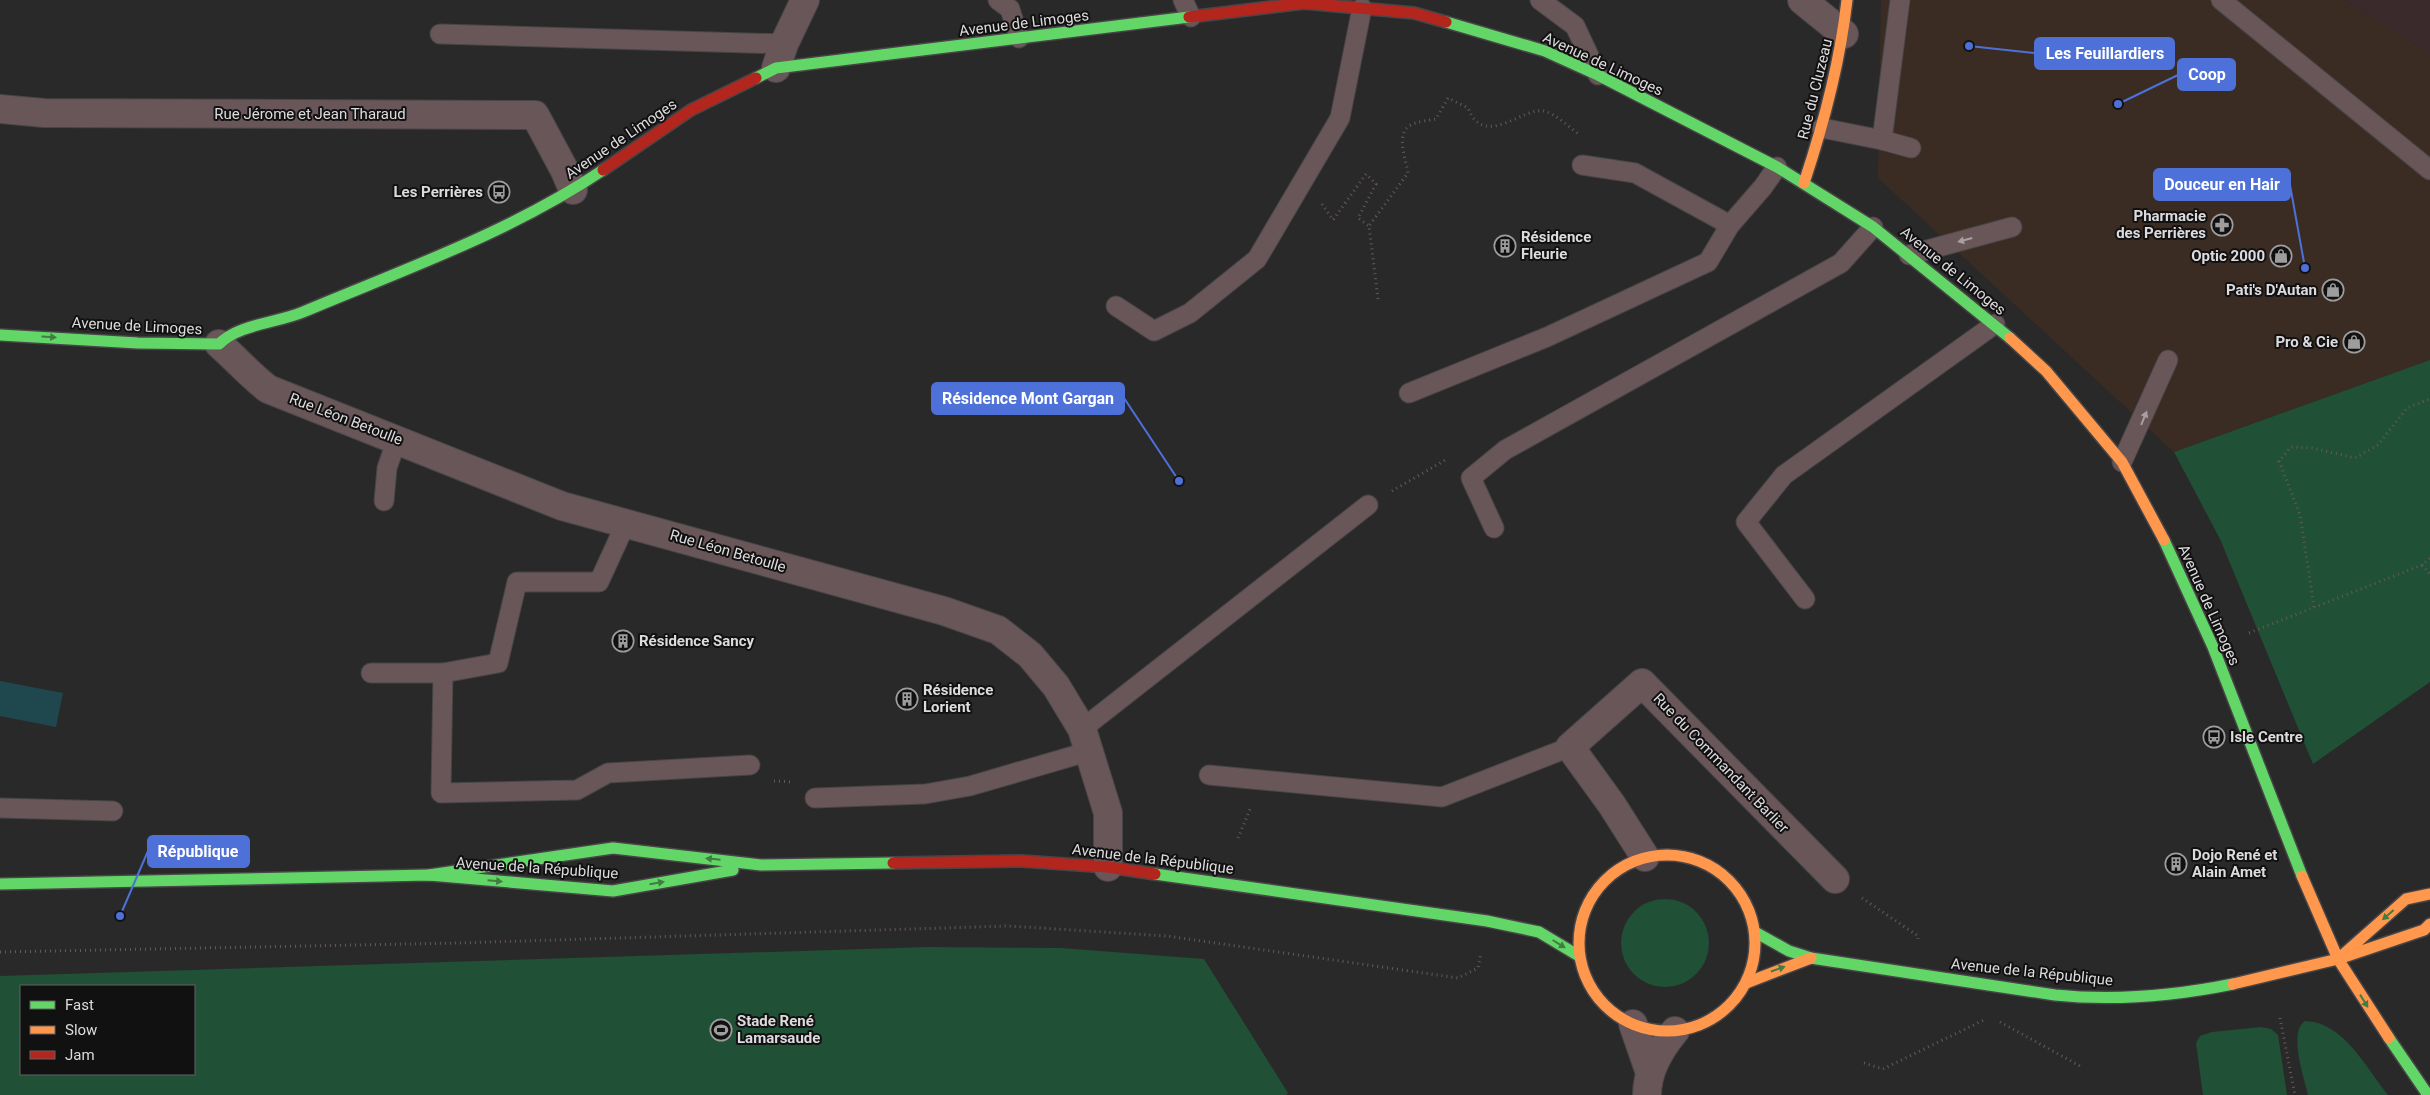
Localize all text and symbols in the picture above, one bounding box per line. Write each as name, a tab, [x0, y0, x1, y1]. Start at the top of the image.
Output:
street label: Avenue de Limoges	[958, 6, 1090, 40]
street label: Avenue de Limoges	[1540, 28, 1666, 100]
street label: Rue du Cluzeau	[1794, 37, 1836, 141]
callout: Les Feuillardiers	[2035, 38, 2174, 69]
text: Les Feuillardiers	[2046, 44, 2164, 63]
callout: Coop	[2178, 59, 2235, 90]
text: Coop	[2188, 65, 2226, 84]
street label: Avenue de Limoges	[562, 95, 680, 183]
street label: Rue Jérome et Jean Tharaud	[214, 105, 406, 123]
callout: Douceur en Hair	[2154, 169, 2290, 200]
text: Douceur en Hair	[2164, 175, 2280, 194]
bus stop icon: Les Perrières	[487, 180, 511, 204]
place label: Les Perrières	[393, 183, 483, 201]
place label: Pharmacie des Perrières	[2116, 207, 2206, 242]
pharmacy icon: Pharmacie des Perrières	[2210, 213, 2234, 237]
street label: Avenue de Limoges	[1897, 223, 2009, 319]
place label: Résidence Fleurie	[1521, 228, 1591, 263]
building icon: Résidence Fleurie	[1493, 234, 1517, 258]
one-way arrow	[1958, 236, 1973, 244]
shop icon: Optic 2000	[2269, 244, 2293, 268]
place label: Optic 2000	[2191, 247, 2265, 265]
shop icon: Pati's D'Autan	[2321, 278, 2345, 302]
place label: Pati's D'Autan	[2226, 281, 2317, 299]
street label: Avenue de Limoges	[71, 314, 203, 338]
shop icon: Pro & Cie	[2342, 330, 2366, 354]
one-way arrow	[41, 333, 57, 341]
place label: Pro & Cie	[2275, 333, 2338, 351]
callout: Résidence Mont Gargan	[932, 383, 1124, 414]
street label: Rue Léon Betoulle	[287, 389, 405, 449]
text: Résidence Mont Gargan	[942, 389, 1114, 408]
one-way arrow	[2140, 411, 2148, 425]
street label: Rue Léon Betoulle	[668, 526, 788, 576]
street label: Avenue de Limoges	[2174, 542, 2244, 668]
building icon: Résidence Sancy	[611, 629, 635, 653]
place label: Résidence Sancy	[639, 632, 754, 650]
place label: Résidence Lorient	[923, 681, 993, 716]
building icon: Résidence Lorient	[895, 687, 919, 711]
street label: Rue du Commandant Barlier	[1650, 689, 1792, 837]
bus stop icon: Isle Centre	[2202, 725, 2226, 749]
place label: Isle Centre	[2230, 728, 2303, 746]
callout: République	[148, 836, 249, 867]
street label: Avenue de la République	[1071, 840, 1235, 878]
text: République	[158, 842, 239, 861]
place label: Dojo René et Alain Amet	[2192, 846, 2277, 881]
building icon: Dojo René et Alain Amet	[2164, 852, 2188, 876]
street label: Avenue de la République	[455, 853, 619, 883]
one-way arrow	[704, 855, 720, 863]
one-way arrow	[488, 877, 504, 885]
one-way arrow	[649, 879, 665, 887]
one-way arrow	[2381, 910, 2394, 921]
one-way arrow	[1552, 939, 1565, 949]
street label: Avenue de la République	[1950, 955, 2114, 989]
one-way arrow	[1771, 965, 1786, 973]
legend	[20, 985, 195, 1075]
one-way arrow	[2359, 994, 2368, 1007]
text: Fast	[65, 996, 94, 1014]
place label: Stade René Lamarsaude	[737, 1012, 820, 1047]
sports icon: Stade René Lamarsaude	[709, 1018, 733, 1042]
text: Slow	[65, 1021, 97, 1039]
text: Jam	[65, 1046, 95, 1064]

